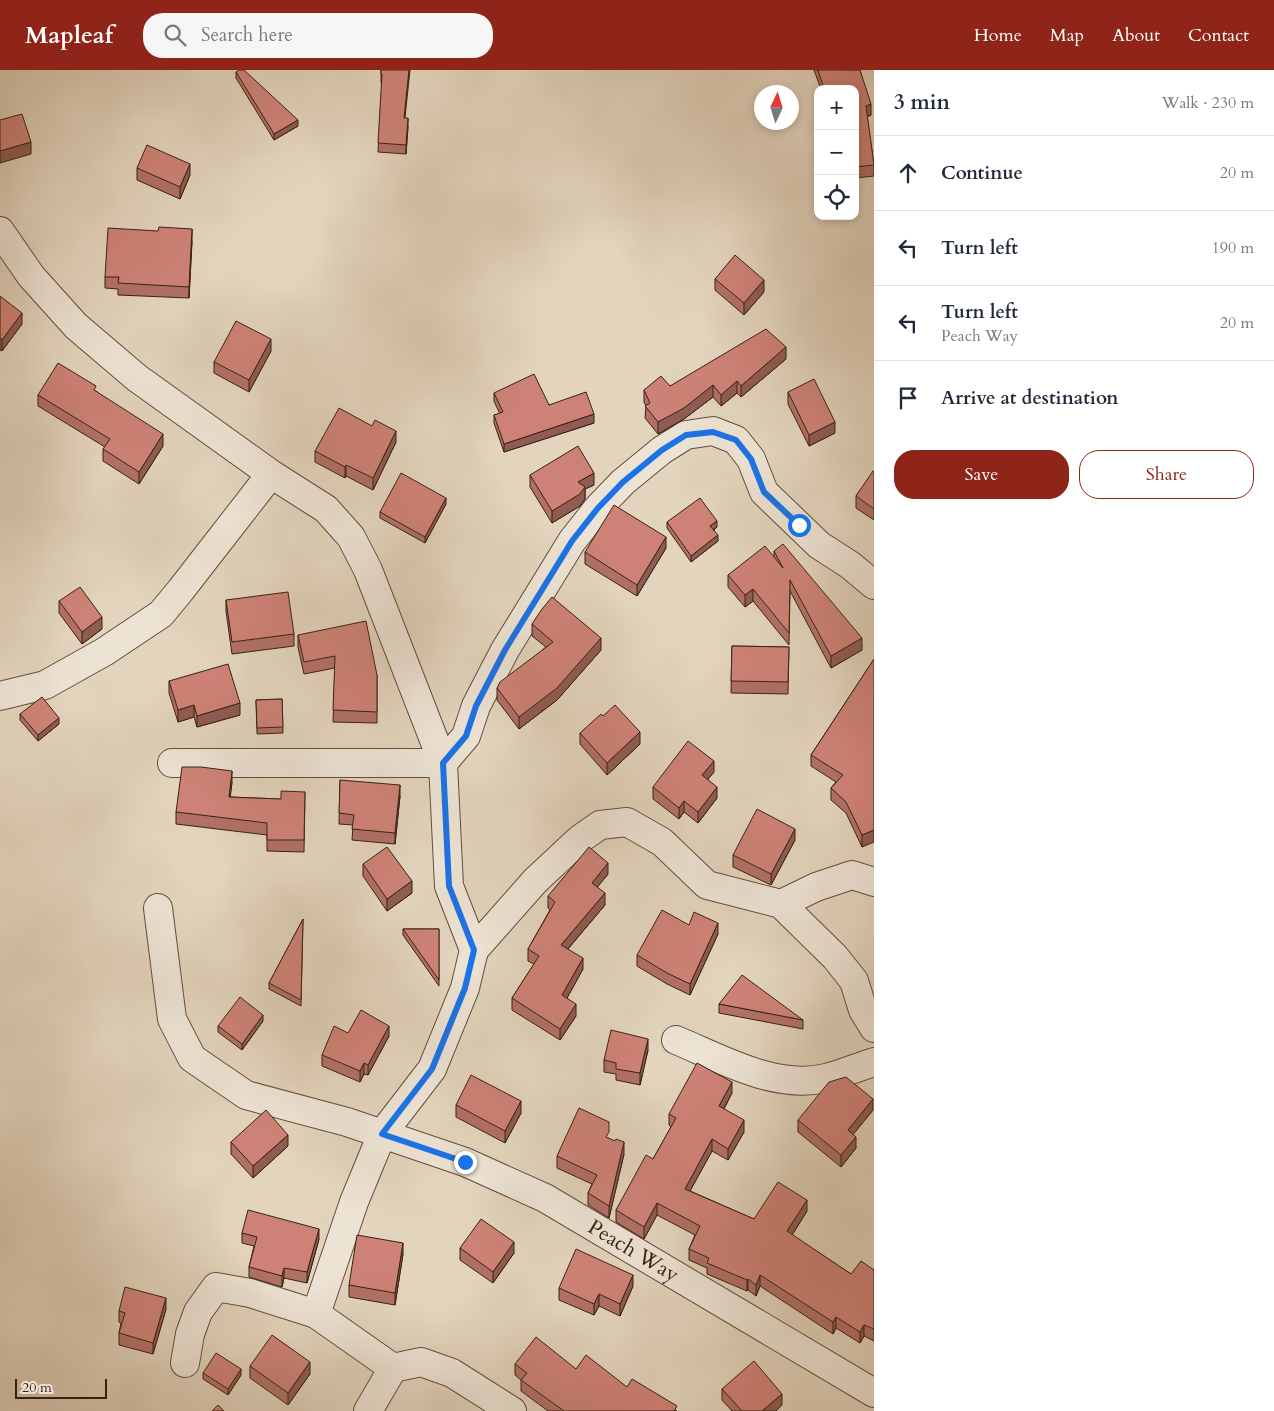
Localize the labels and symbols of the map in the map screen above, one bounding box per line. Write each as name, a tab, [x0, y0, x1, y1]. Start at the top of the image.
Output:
north arrow	[754, 85, 799, 130]
route start	[788, 514, 811, 537]
route end	[454, 1151, 477, 1174]
street label: Peach Way	[582, 1213, 684, 1289]
scale bar	[15, 1376, 108, 1399]

